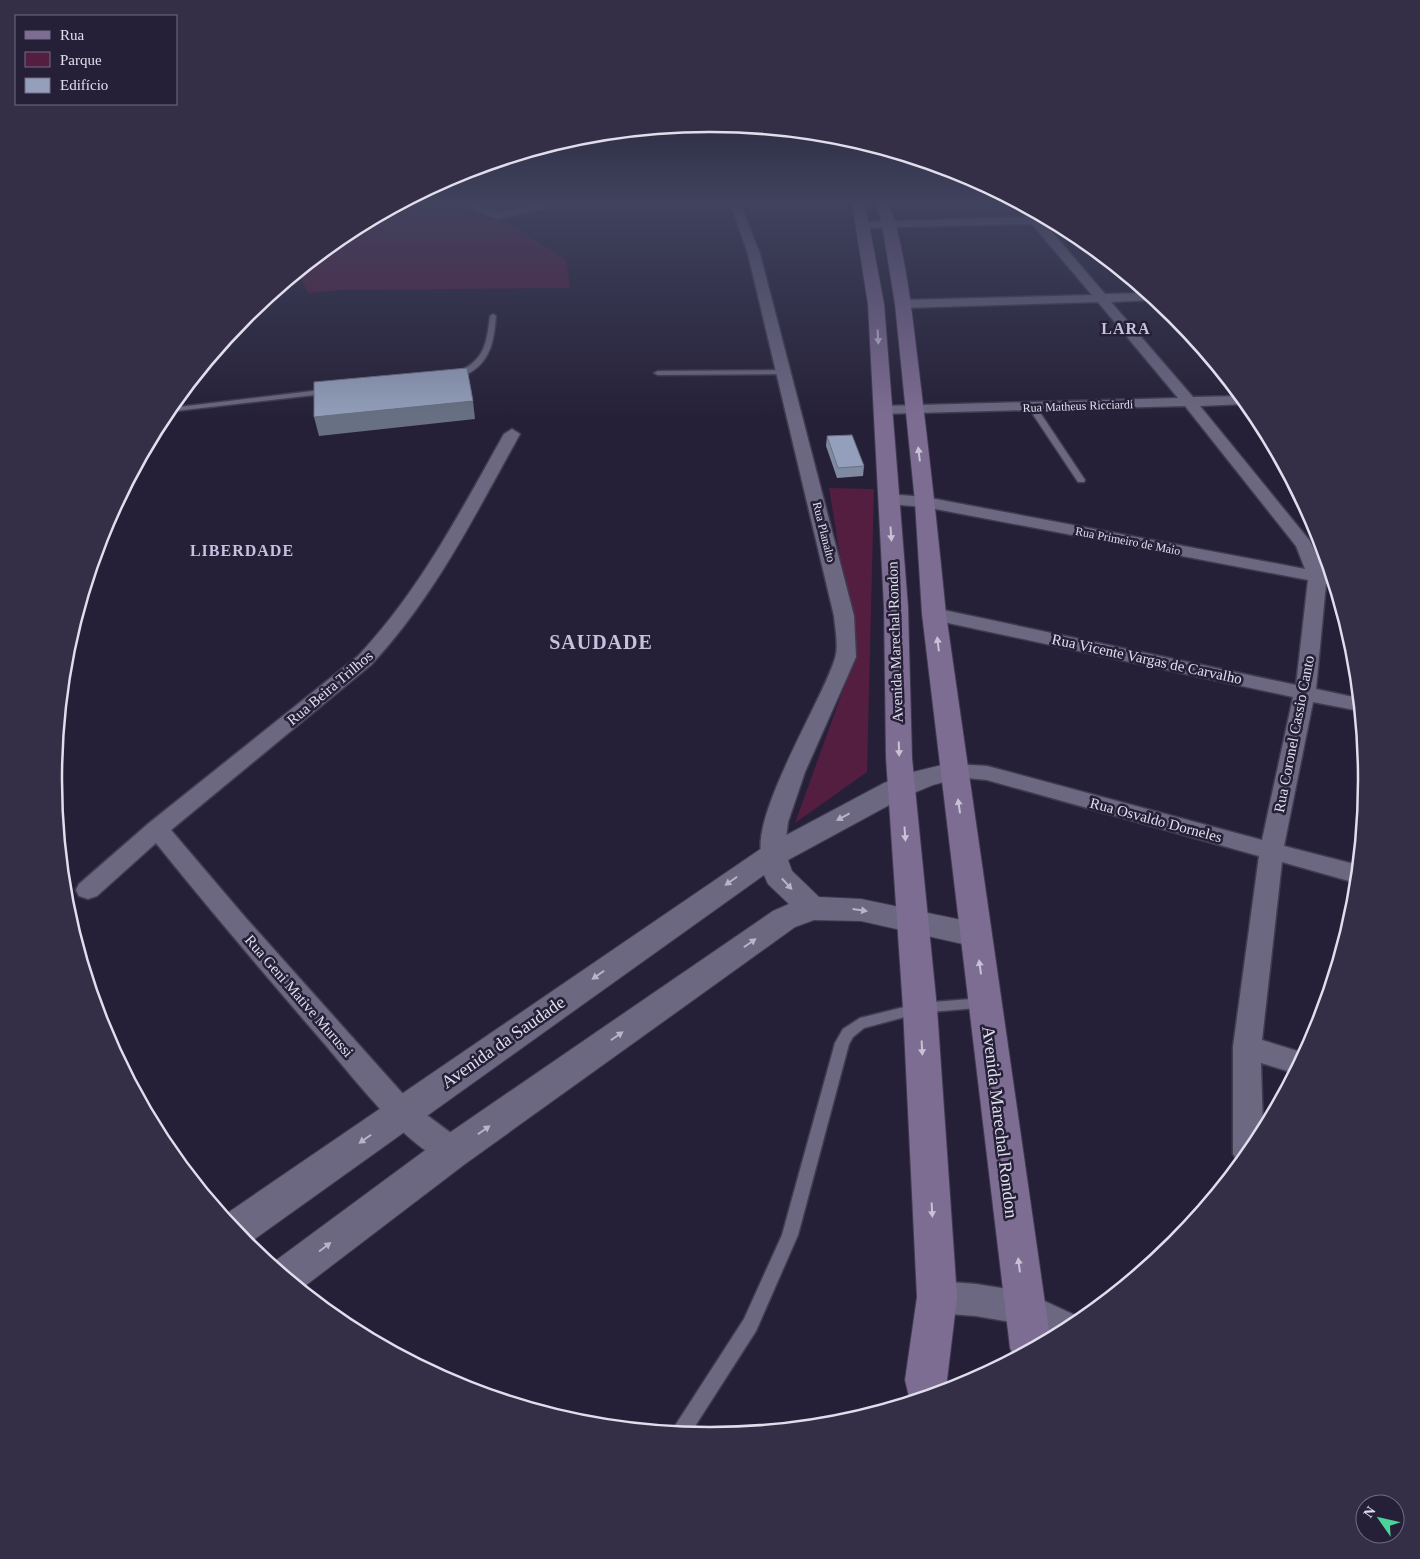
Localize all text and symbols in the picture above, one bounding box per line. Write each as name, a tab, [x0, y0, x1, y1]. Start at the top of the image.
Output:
legend	[15, 15, 178, 105]
text: Rua	[60, 27, 85, 43]
text: Parque	[60, 52, 102, 68]
text: Edifício	[60, 77, 108, 93]
district label: LARA	[1101, 320, 1151, 337]
one-way arrow	[875, 330, 883, 346]
street label: Rua Matheus Ricciardi	[1022, 397, 1134, 415]
one-way arrow	[915, 446, 923, 462]
street label: Rua Planalto	[810, 500, 838, 564]
street label: Rua Primeiro de Maio	[1074, 524, 1182, 558]
one-way arrow	[887, 527, 895, 543]
district label: LIBERDADE	[190, 542, 294, 559]
street label: Avenida Marechal Rondon	[884, 561, 906, 723]
district label: SAUDADE	[549, 631, 653, 653]
street label: Rua Vicente Vargas de Carvalho	[1050, 631, 1244, 687]
one-way arrow	[934, 636, 942, 652]
street label: Rua Beira Trilhos	[284, 647, 376, 728]
street label: Rua Coronel Cassio Canto	[1271, 654, 1317, 814]
one-way arrow	[895, 741, 903, 757]
street label: Rua Osvaldo Dorneles	[1088, 795, 1224, 845]
one-way arrow	[954, 797, 962, 813]
one-way arrow	[837, 812, 850, 821]
one-way arrow	[902, 826, 910, 842]
one-way arrow	[724, 877, 738, 886]
one-way arrow	[781, 878, 793, 890]
one-way arrow	[852, 906, 868, 914]
street label: Rua Geni Mative Murussi	[242, 932, 356, 1060]
one-way arrow	[743, 938, 756, 948]
one-way arrow	[976, 958, 984, 974]
one-way arrow	[591, 970, 605, 980]
street label: Avenida da Saudade	[437, 992, 569, 1092]
street label: Avenida Marechal Rondon	[978, 1025, 1022, 1219]
one-way arrow	[610, 1031, 623, 1042]
one-way arrow	[919, 1040, 927, 1056]
one-way arrow	[477, 1125, 491, 1135]
one-way arrow	[358, 1134, 372, 1144]
one-way arrow	[929, 1202, 937, 1218]
one-way arrow	[318, 1242, 332, 1252]
one-way arrow	[1015, 1257, 1023, 1273]
north arrow	[1355, 1494, 1405, 1544]
text: N	[1361, 1504, 1379, 1520]

